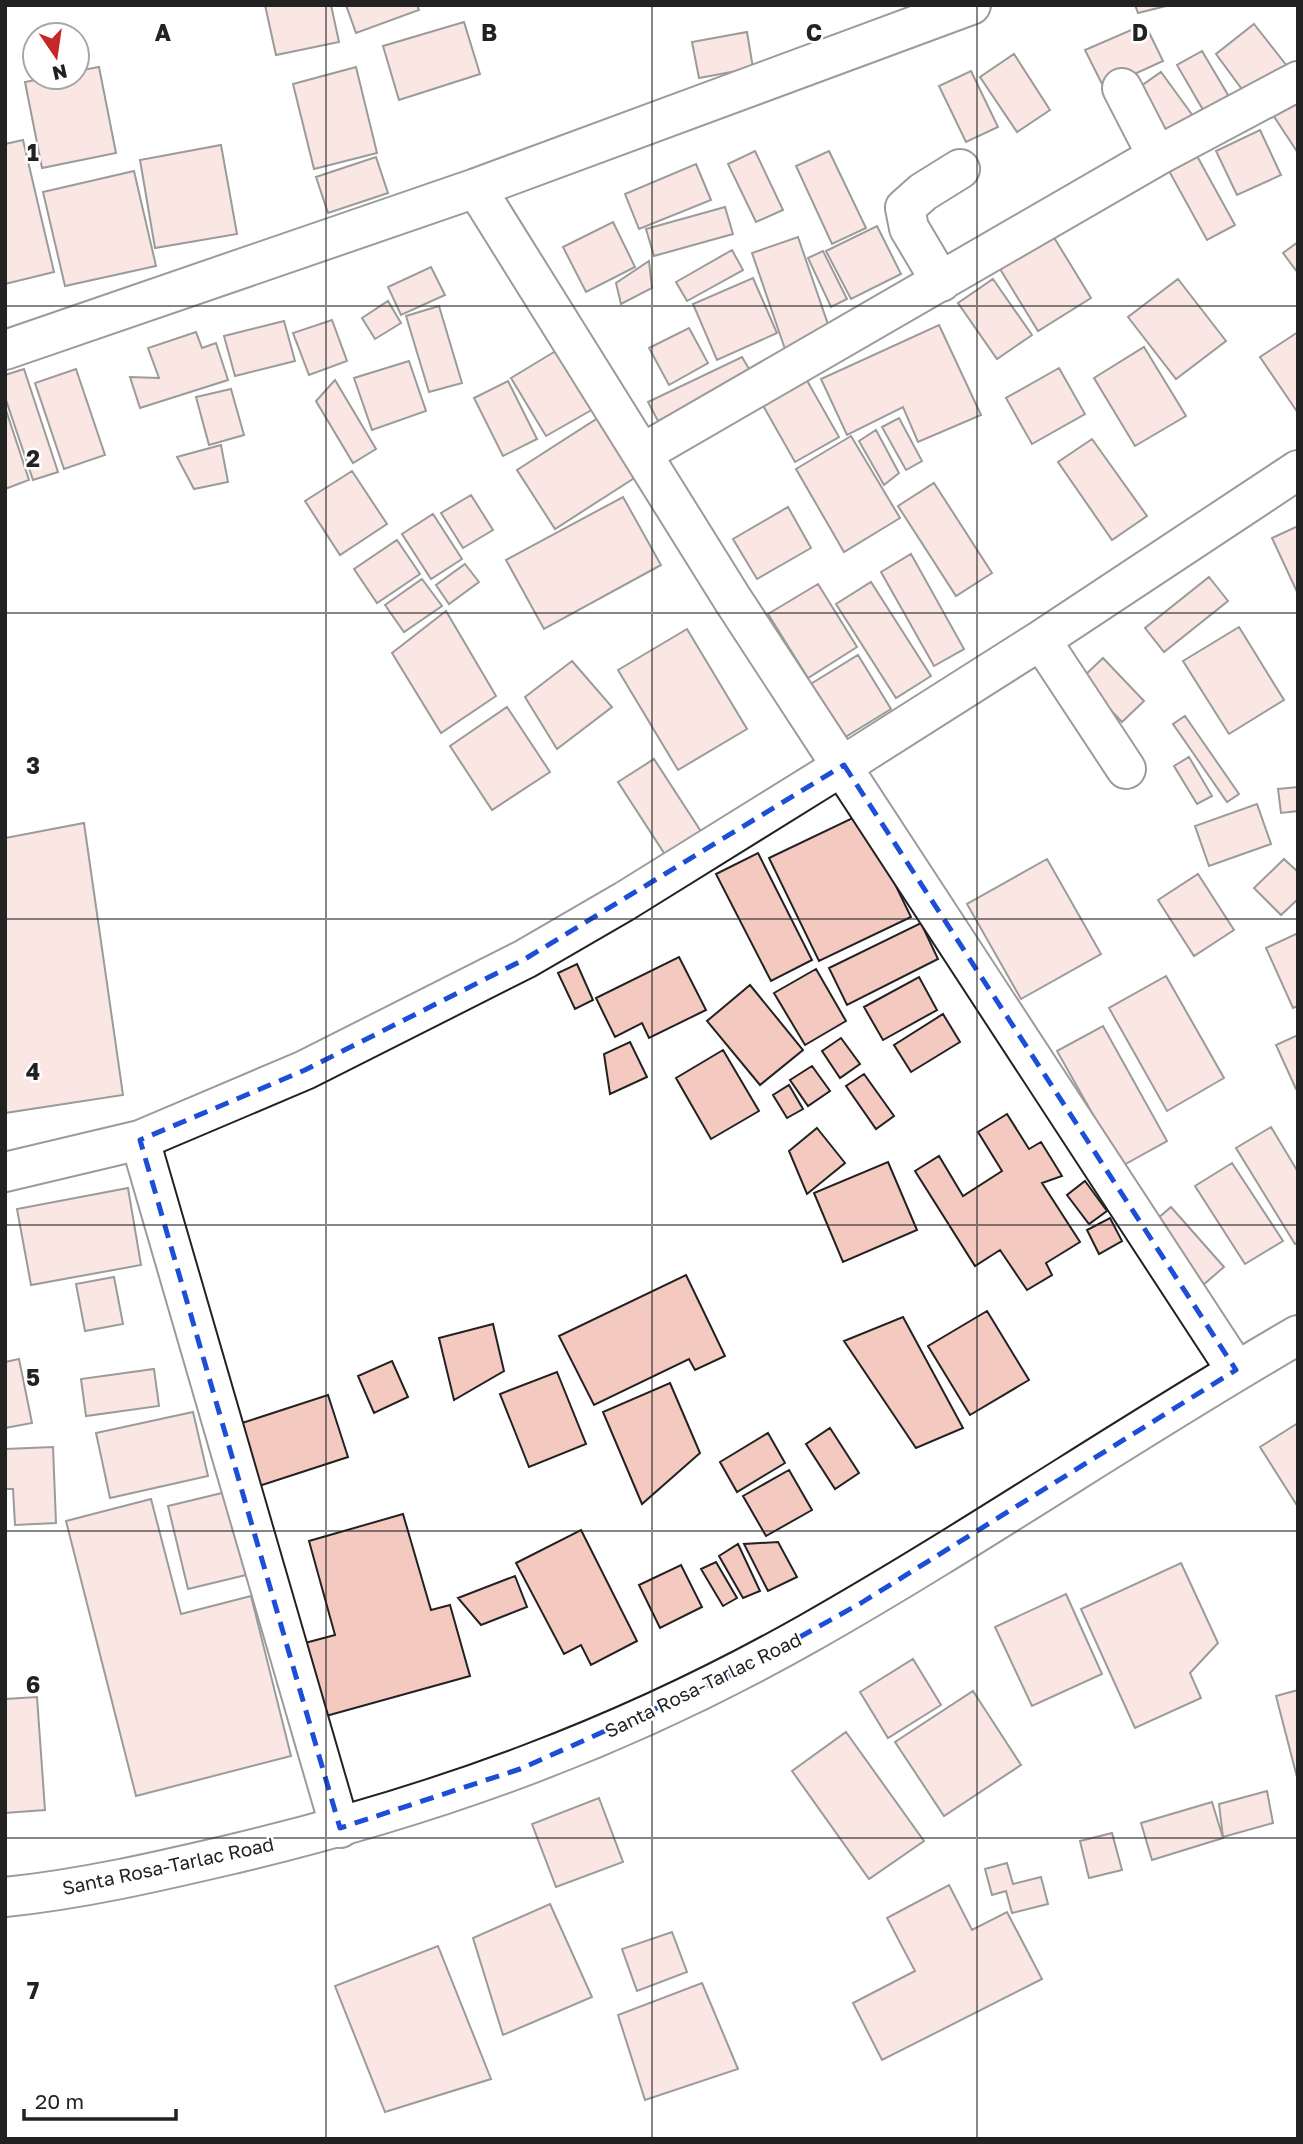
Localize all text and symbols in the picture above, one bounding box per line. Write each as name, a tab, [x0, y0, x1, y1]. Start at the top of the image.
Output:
text: A	[155, 18, 172, 46]
text: B	[481, 18, 497, 46]
text: C	[806, 18, 822, 46]
text: D	[1132, 18, 1148, 46]
north arrow	[21, 21, 91, 91]
text: N	[50, 60, 70, 86]
text: 1	[27, 138, 39, 166]
text: 2	[26, 444, 40, 472]
text: 3	[26, 751, 40, 779]
text: 4	[26, 1057, 40, 1085]
text: 5	[26, 1363, 40, 1391]
street label: Santa Rosa-Tarlac Road	[601, 1627, 805, 1742]
text: 6	[26, 1670, 40, 1698]
street label: Santa Rosa-Tarlac Road	[60, 1832, 276, 1899]
text: 7	[27, 1976, 39, 2004]
scale bar	[24, 2078, 177, 2122]
text: 20 m	[35, 2088, 84, 2114]

